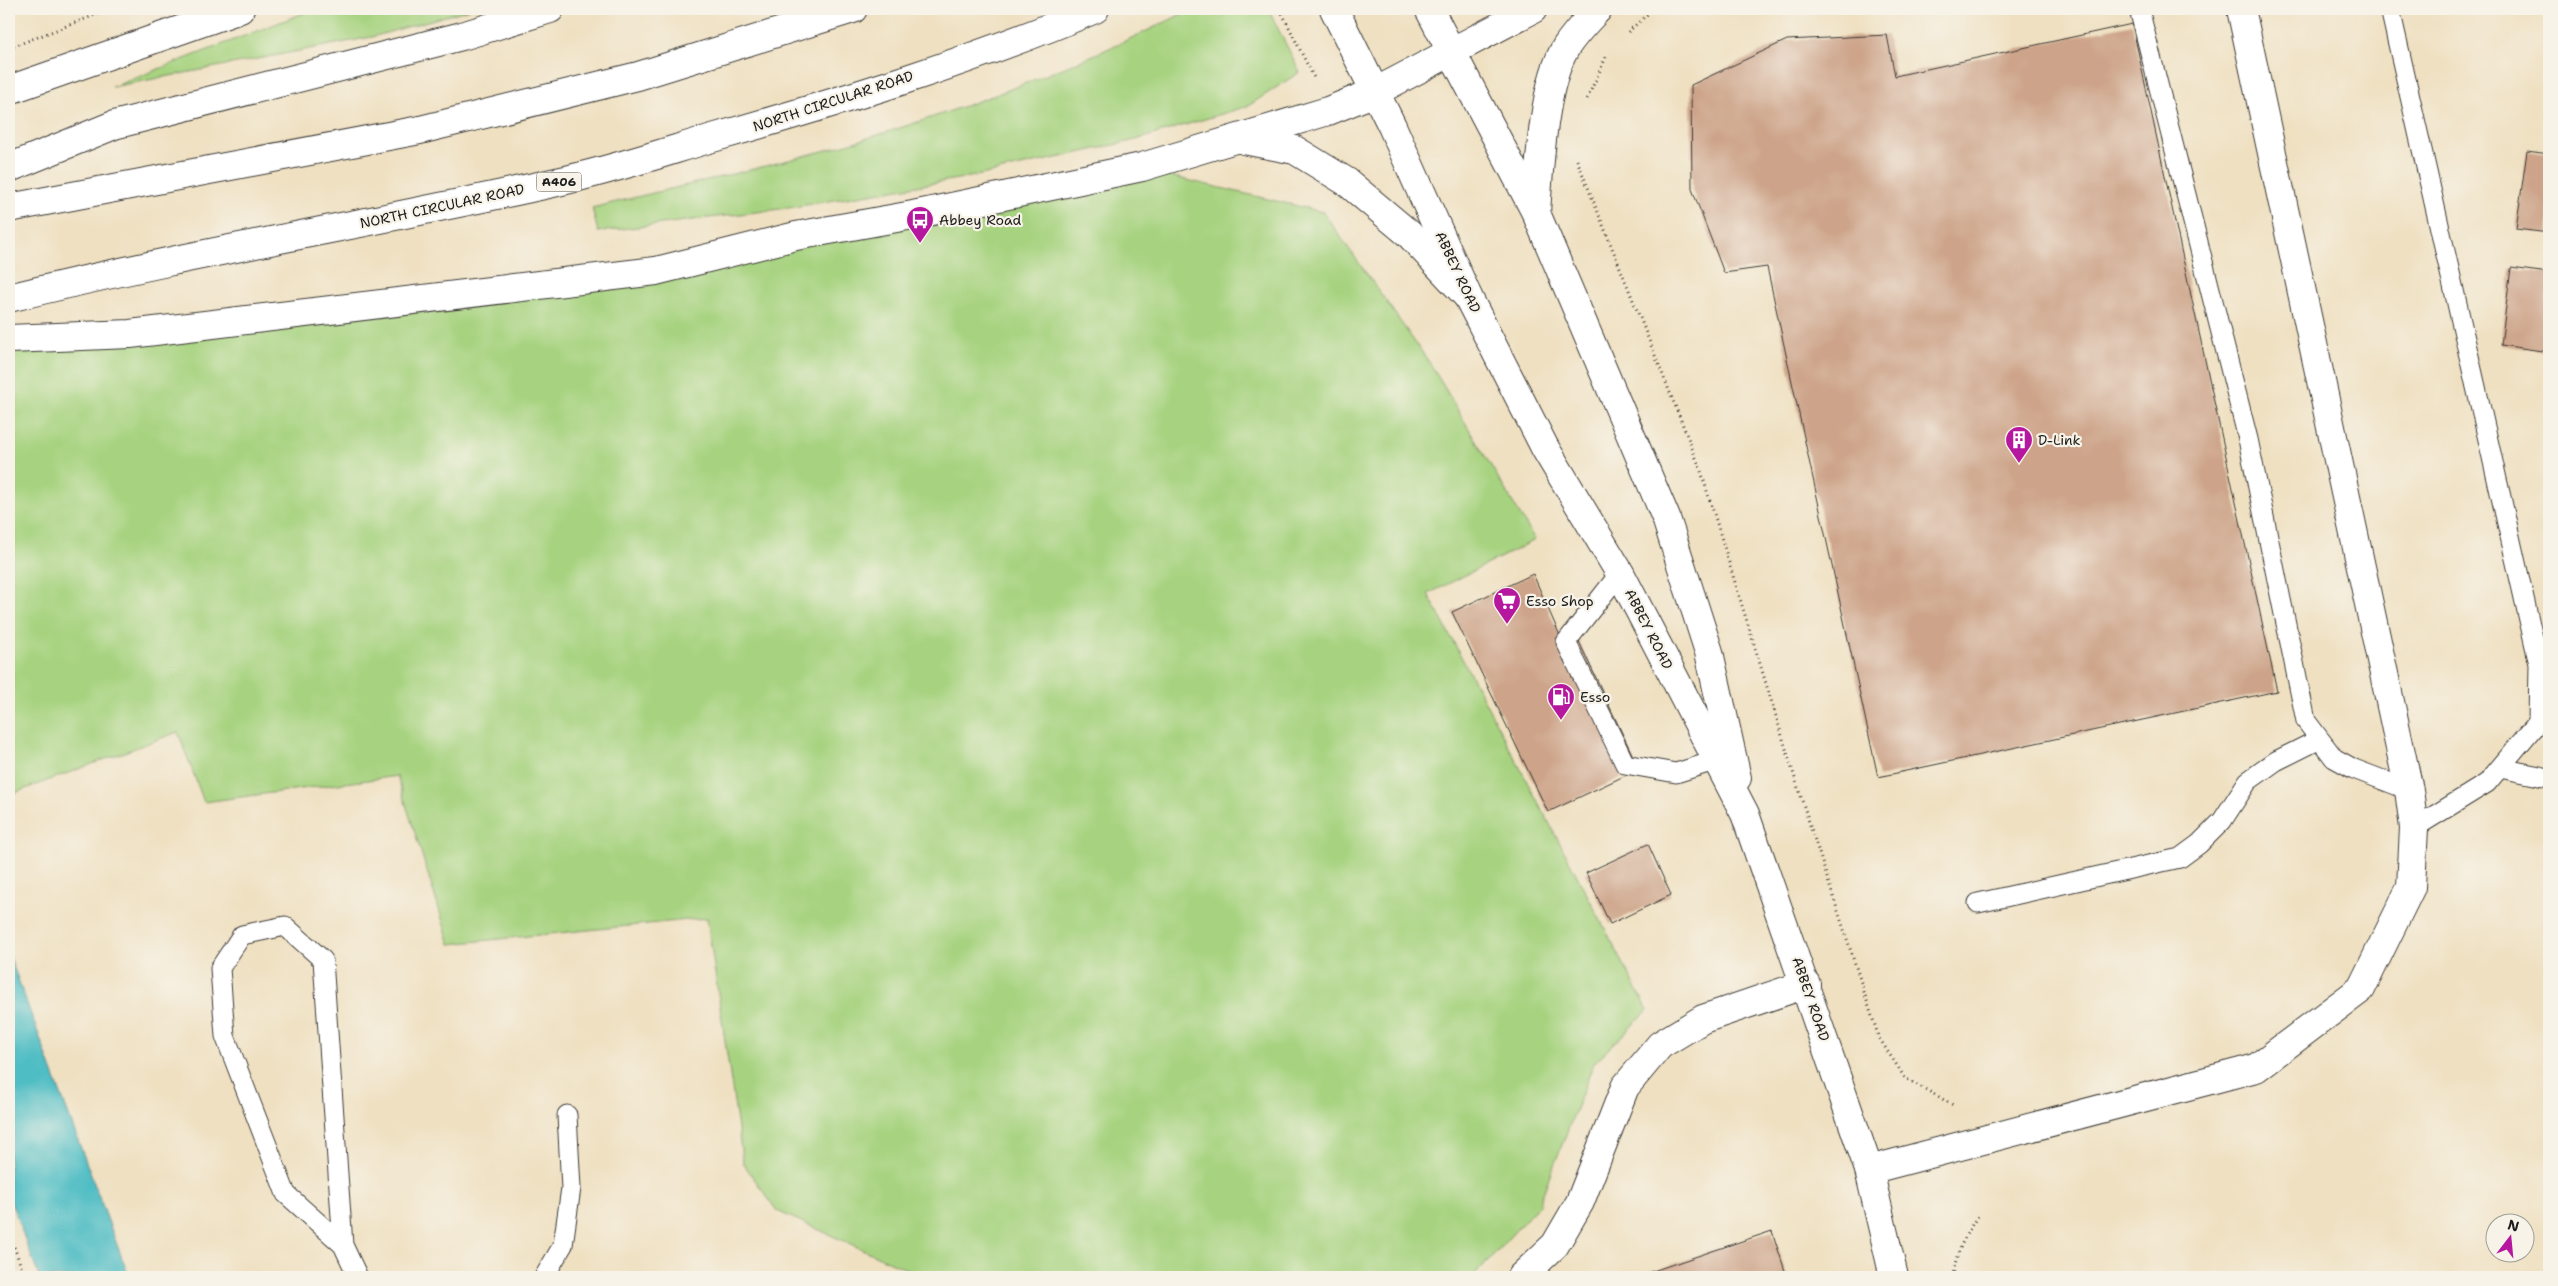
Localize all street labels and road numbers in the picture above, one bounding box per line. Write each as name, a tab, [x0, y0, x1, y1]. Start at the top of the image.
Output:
street label: NORTH CIRCULAR ROAD	[750, 67, 916, 135]
road number: A406	[536, 172, 582, 192]
street label: NORTH CIRCULAR ROAD	[358, 180, 526, 232]
street label: ABBEY ROAD	[1431, 228, 1485, 316]
street label: ABBEY ROAD	[1621, 586, 1677, 672]
street label: ABBEY ROAD	[1788, 955, 1834, 1043]

